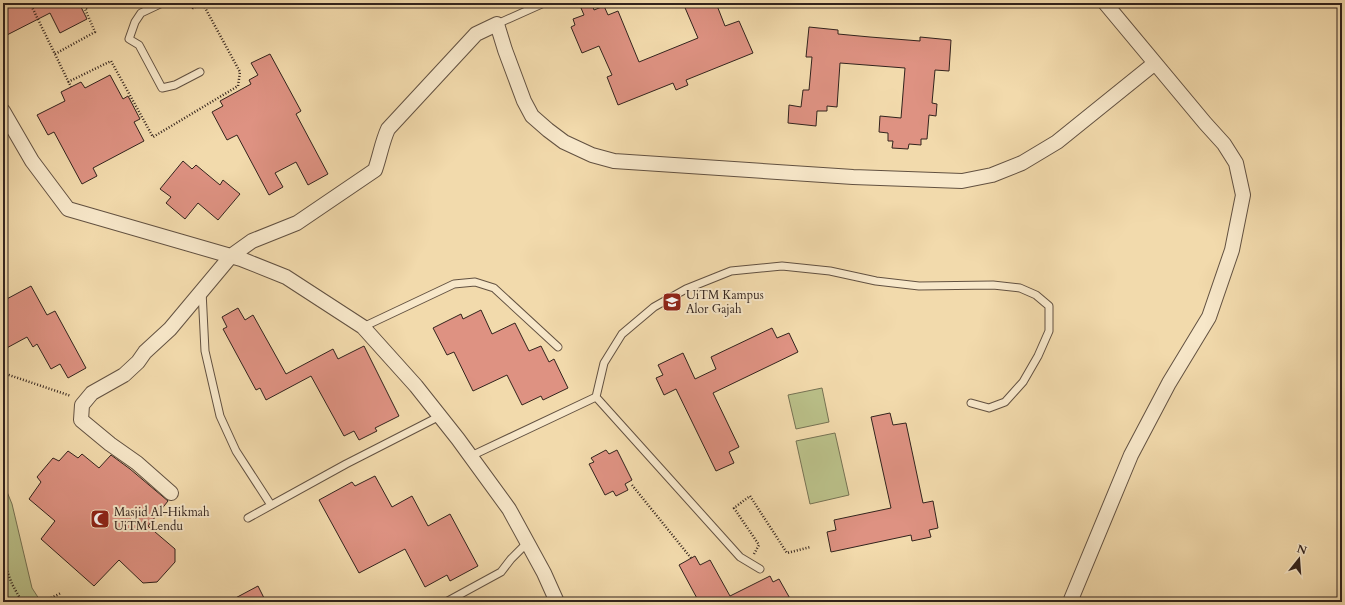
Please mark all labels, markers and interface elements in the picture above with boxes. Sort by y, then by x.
place label: UiTM Kampus Alor Gajah [686,287,764,317]
school or university icon: UiTM Kampus Alor Gajah [661,291,683,313]
place label: Masjid Al-Hikmah UiTM Lendu [114,504,210,534]
mosque icon: Masjid Al-Hikmah UiTM Lendu [89,508,111,530]
north arrow [1279,539,1319,579]
text: N [1295,541,1309,559]

